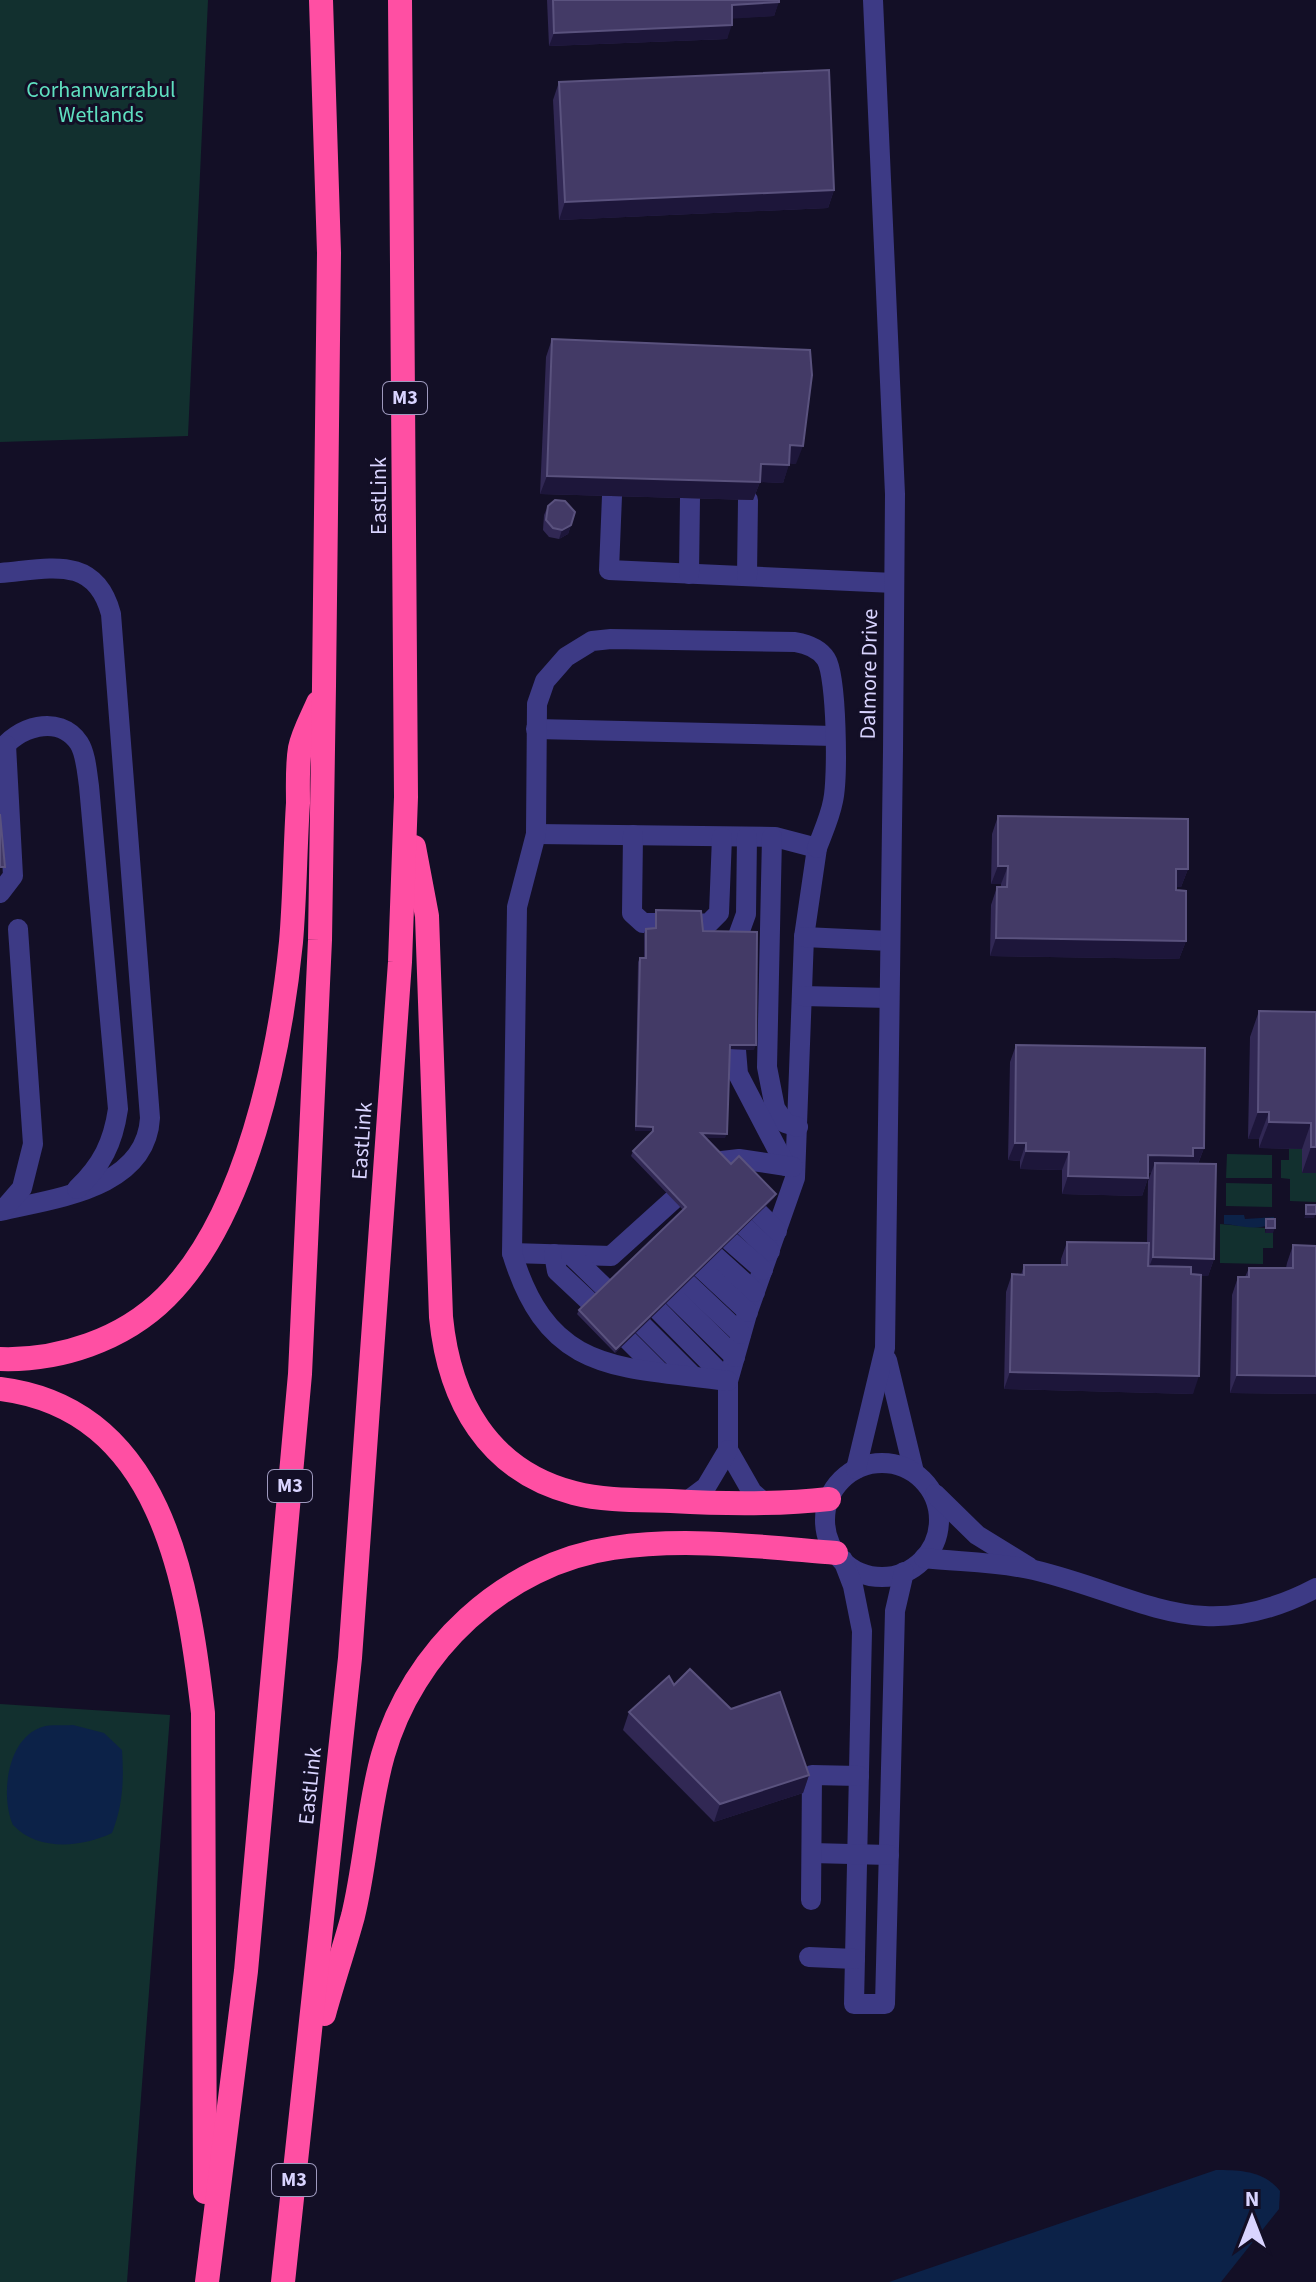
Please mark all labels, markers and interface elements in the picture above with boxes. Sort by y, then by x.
park label: Corhanwarrabul Wetlands [26,74,176,131]
road number: M3 [383,382,427,414]
street label: EastLink [363,457,395,535]
street label: Dalmore Drive [852,608,886,740]
street label: EastLink [343,1101,381,1181]
road number: M3 [268,1470,312,1502]
street label: EastLink [290,1745,330,1826]
road number: M3 [272,2164,316,2196]
north arrow [1212,2178,1292,2258]
text: N [1245,2183,1259,2215]

